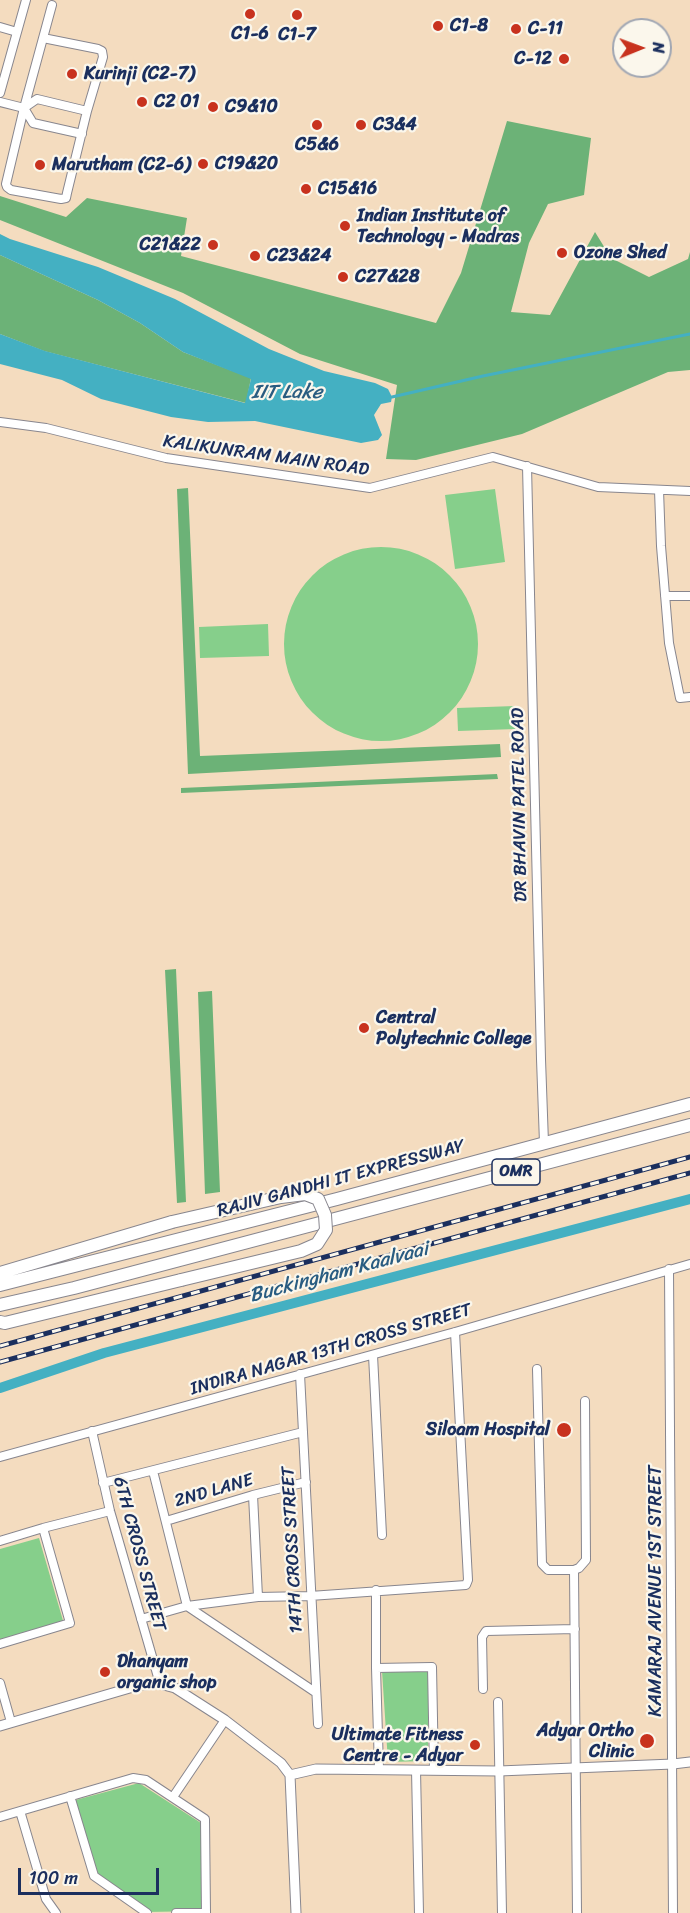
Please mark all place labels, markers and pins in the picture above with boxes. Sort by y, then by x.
marker: C1-6 [243,7,257,21]
marker: C1-7 [290,8,304,22]
place label: C1-8 [450,15,488,37]
place label: C-11 [528,18,563,40]
marker: C1-8 [431,19,445,33]
marker: C-11 [509,22,523,36]
place label: C1-6 [231,23,269,45]
place label: C1-7 [278,24,316,46]
place label: C-12 [514,48,552,70]
marker: C-12 [557,52,571,66]
place label: Kurinji (C2-7) [84,63,195,85]
marker: Kurinji (C2-7) [65,67,79,81]
place label: C2 01 [154,91,199,113]
marker: C2 01 [135,95,149,109]
place label: C9&10 [225,96,278,118]
marker: C9&10 [206,100,220,114]
place label: C3&4 [373,114,417,136]
marker: C5&6 [310,118,324,132]
marker: C3&4 [354,118,368,132]
place label: C5&6 [295,134,339,156]
place label: C19&20 [215,153,278,175]
place label: Marutham (C2-6) [52,154,191,176]
marker: C19&20 [196,157,210,171]
marker: Marutham (C2-6) [33,158,47,172]
place label: C15&16 [318,178,377,200]
marker: C15&16 [299,182,313,196]
place label: Indian Institute of Technology - Madras [357,205,519,248]
marker: Indian Institute of Technology - Madras [338,219,352,233]
place label: C21&22 [139,234,201,256]
marker: C21&22 [206,238,220,252]
place label: Ozone Shed [574,242,666,264]
place label: C23&24 [267,245,332,267]
marker: Ozone Shed [555,246,569,260]
marker: C23&24 [248,249,262,263]
place label: C27&28 [355,266,420,288]
marker: C27&28 [336,270,350,284]
place label: Central Polytechnic College [376,1007,532,1050]
marker: Central Polytechnic College [357,1021,371,1035]
place label: Siloam Hospital [426,1419,550,1441]
marker: Siloam Hospital [555,1421,573,1439]
place label: Dhanyam organic shop [117,1651,216,1694]
marker: Dhanyam organic shop [98,1665,112,1679]
place label: Adyar Ortho Clinic [537,1720,634,1762]
place label: Ultimate Fitness Centre - Adyar [332,1724,463,1766]
marker: Adyar Ortho Clinic [638,1732,656,1750]
marker: Ultimate Fitness Centre - Adyar [468,1738,482,1752]

